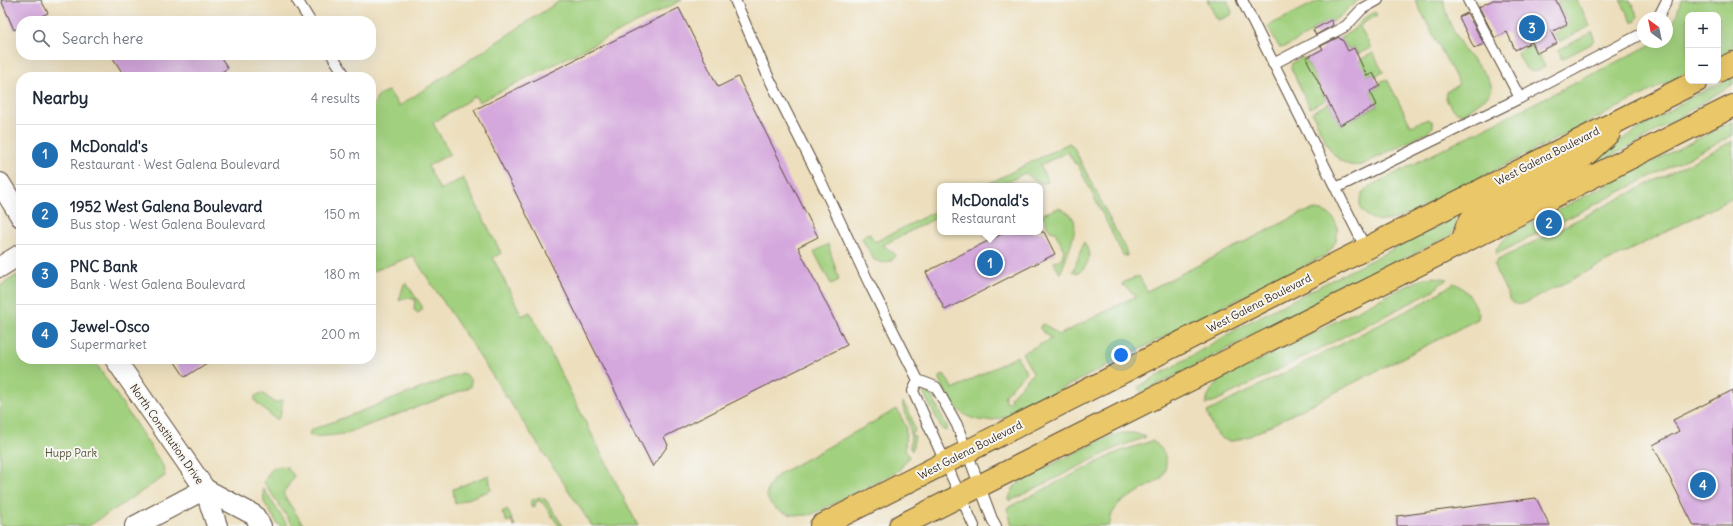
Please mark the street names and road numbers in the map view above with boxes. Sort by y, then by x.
street label: West Galena Boulevard [1492,123,1602,188]
street label: West Galena Boulevard [1204,270,1314,335]
street label: North Constitution Drive [127,381,207,487]
street label: West Galena Boulevard [915,417,1025,482]

